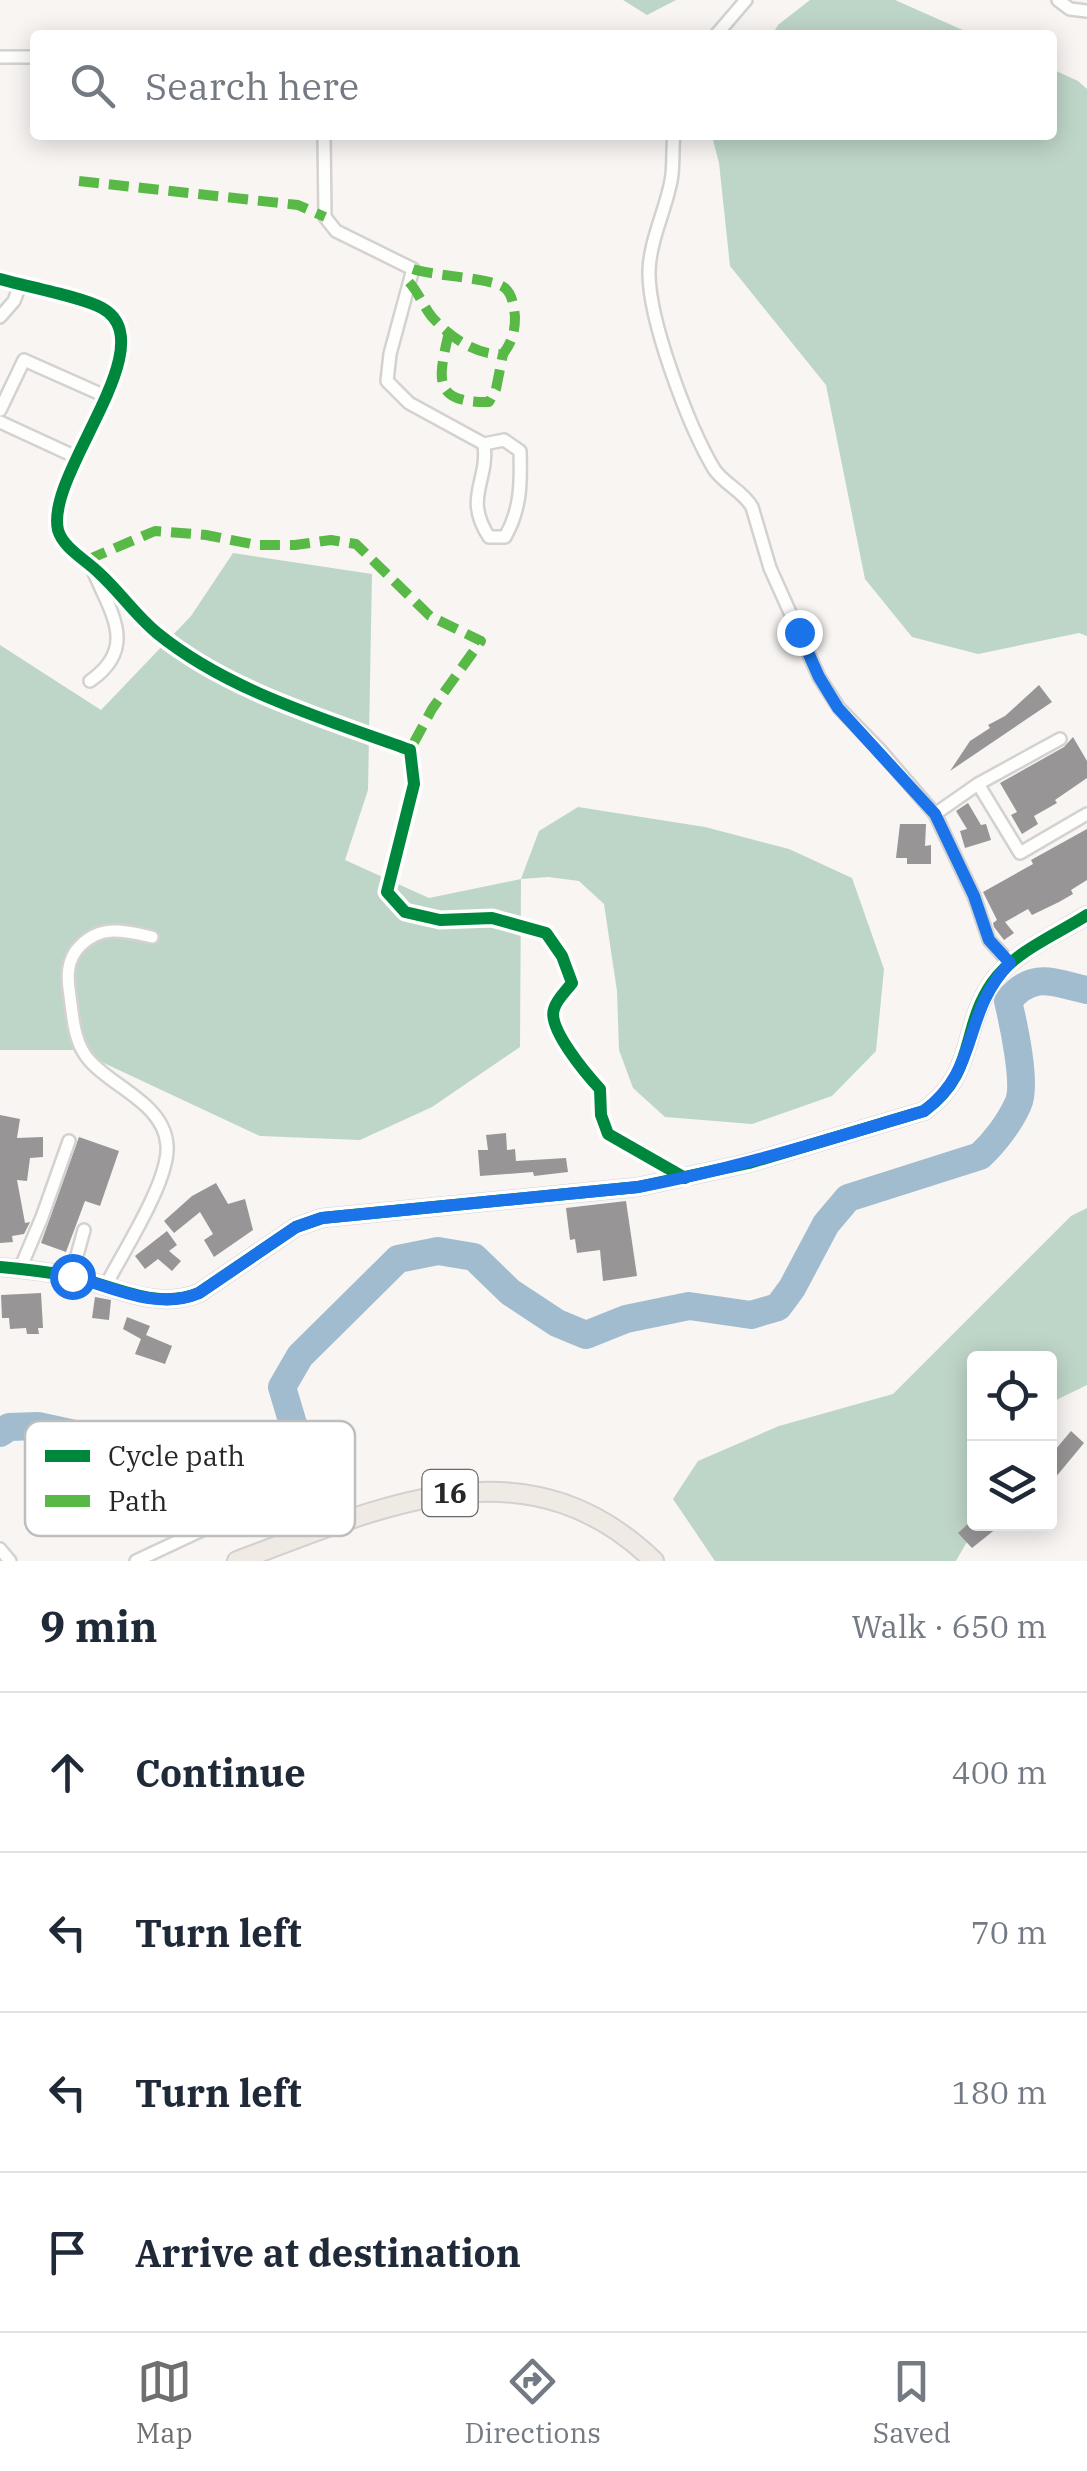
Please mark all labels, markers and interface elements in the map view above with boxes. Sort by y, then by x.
search box [30,30,1057,140]
icon: search [65,58,120,113]
text: Search here [145,61,359,110]
route end [777,610,823,656]
route start [50,1254,96,1300]
map controls [967,1351,1057,1531]
button: locate [967,1351,1057,1441]
legend [25,1421,355,1536]
text: Cycle path [108,1437,245,1474]
button: layers [967,1441,1057,1531]
road number: 16 [422,1470,478,1516]
text: Path [108,1482,167,1519]
text: 9 min [40,1599,158,1654]
text: Walk · 650 m [851,1605,1047,1647]
icon: ahead [40,1745,95,1800]
text: Continue [135,1748,306,1797]
text: 400 m [951,1751,1047,1793]
icon: left [40,1905,95,1960]
text: Turn left [135,1908,302,1957]
text: 70 m [971,1911,1047,1953]
icon: left [40,2065,95,2120]
text: Turn left [135,2068,302,2117]
text: 180 m [951,2071,1047,2113]
icon: arrive [40,2225,95,2280]
text: Arrive at destination [135,2228,521,2277]
tab: Map [136,2354,193,2451]
tab: Directions [464,2354,601,2451]
tab: Saved [873,2354,951,2451]

